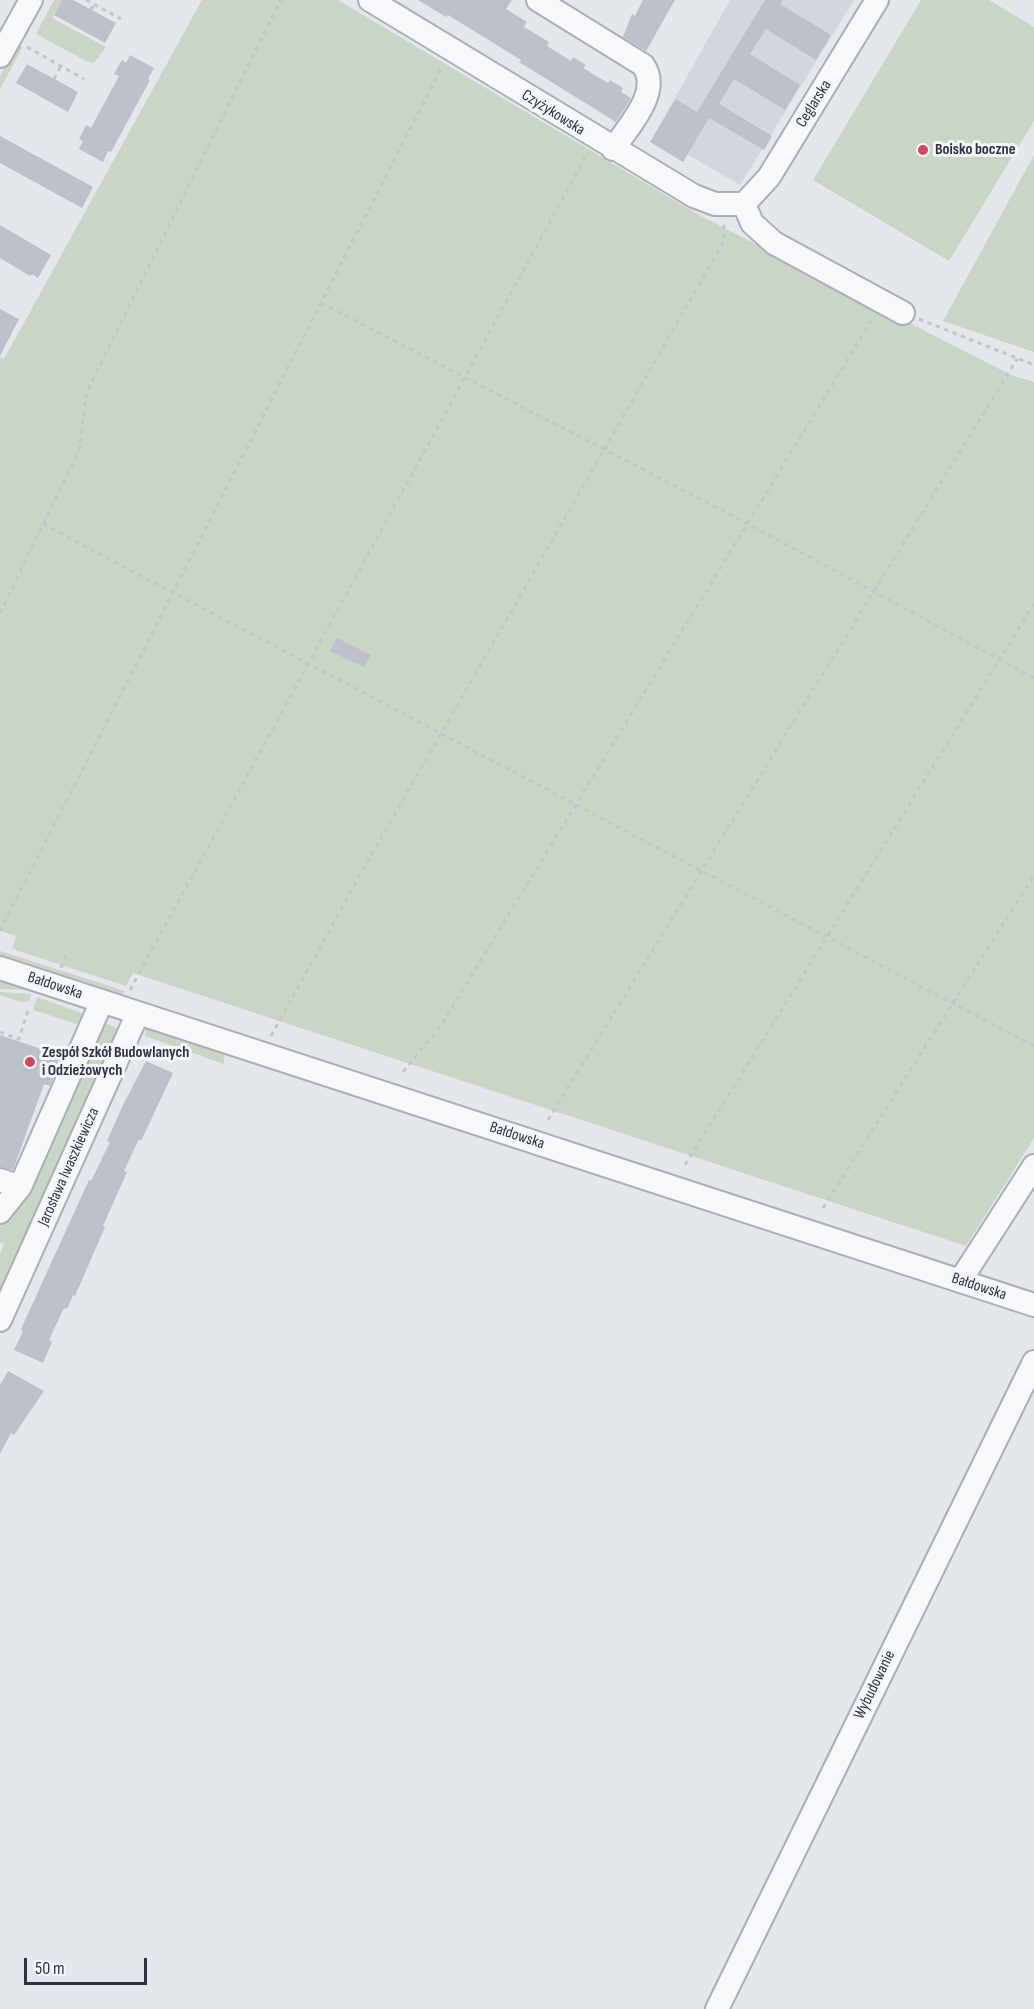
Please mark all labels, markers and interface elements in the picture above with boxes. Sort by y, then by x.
street label: Ceglarska [792,77,836,131]
street label: Czyżykowska [518,86,588,140]
place label: Boisko boczne [935,140,1016,160]
marker: Boisko boczne [916,143,930,157]
street label: Bałdowska [25,968,85,1004]
place label: Zespół Szkół Budowlanych i Odzieżowych [42,1043,189,1081]
marker: Zespół Szkół Budowlanych i Odzieżowych [23,1055,37,1069]
street label: Jarosława Iwaszkiewicza [34,1105,104,1229]
street label: Bałdowska [487,1118,547,1154]
street label: Bałdowska [949,1269,1009,1305]
street label: Wybudowanie [850,1647,900,1723]
scale bar [27,1946,150,1984]
text: 50 m [35,1958,65,1979]

